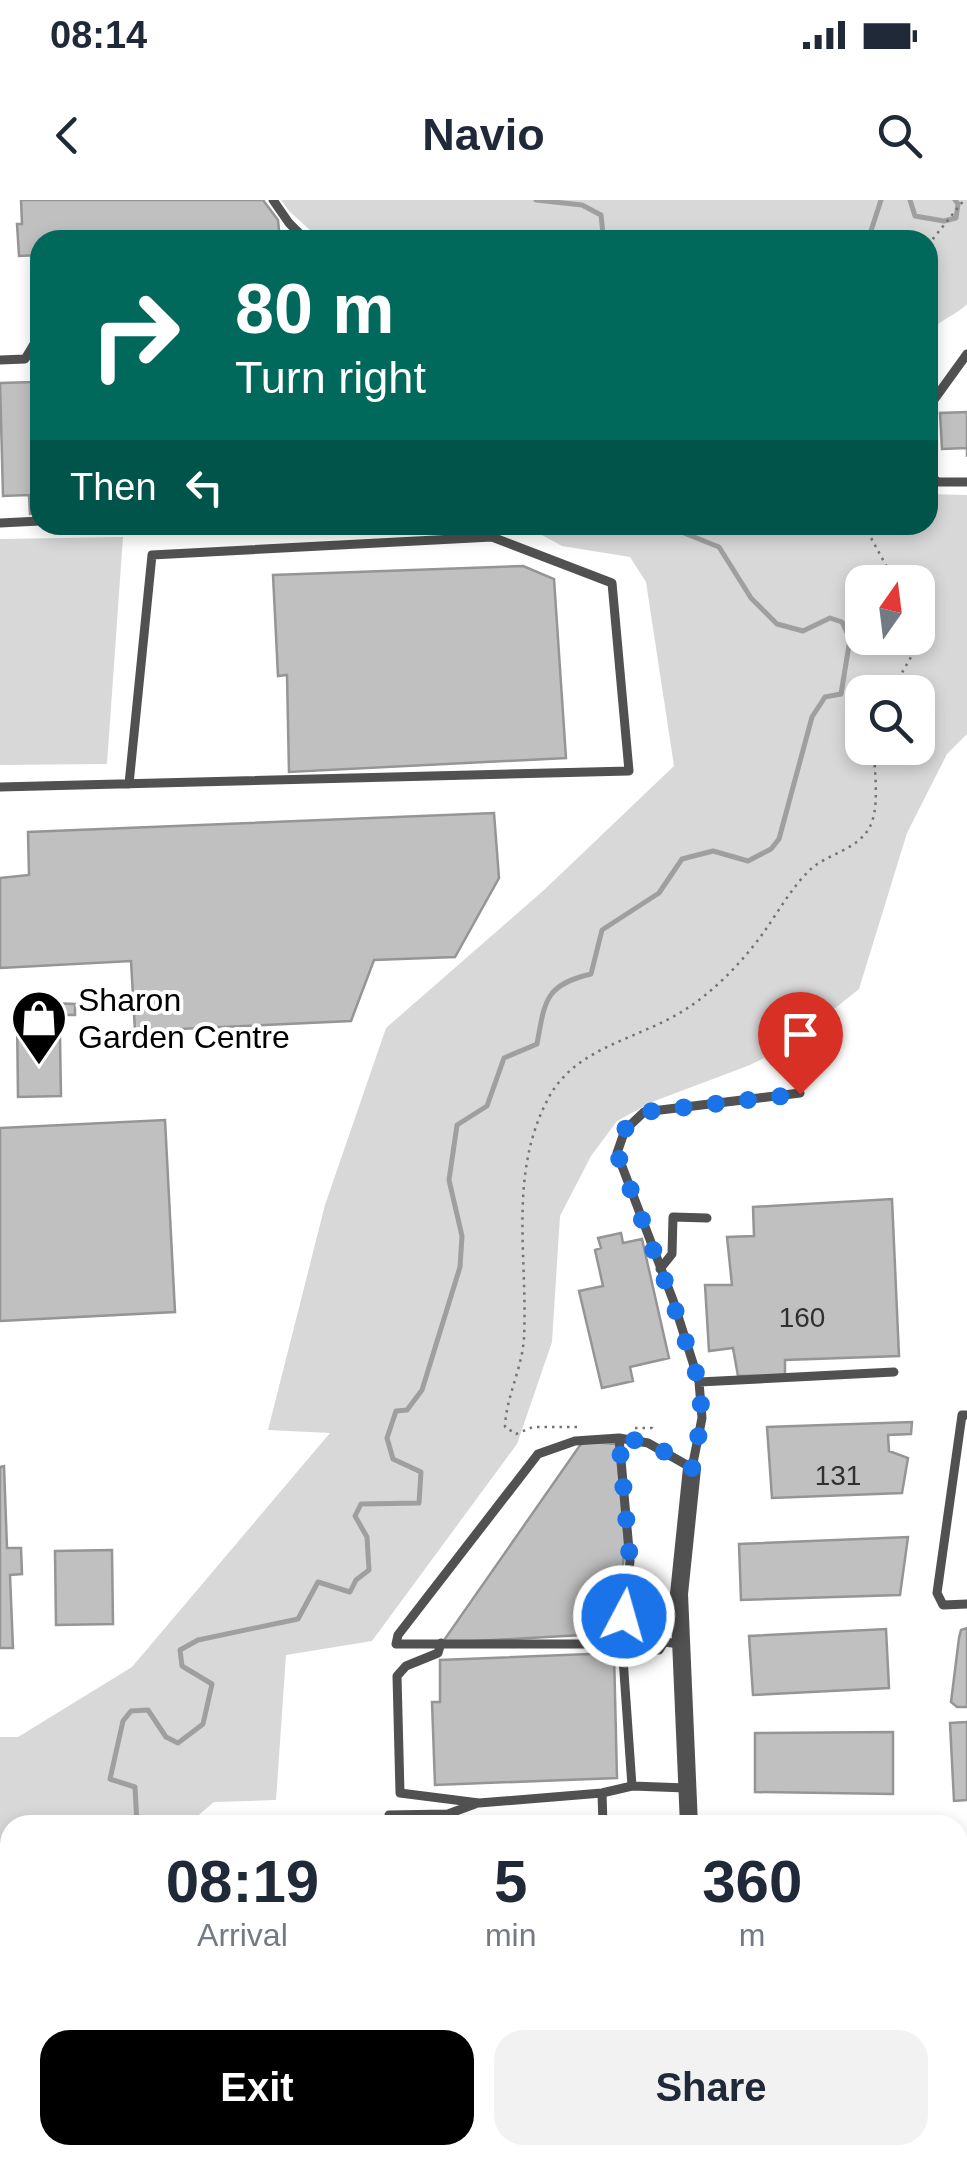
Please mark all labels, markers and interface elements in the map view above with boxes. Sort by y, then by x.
text: 08:14 [50,14,147,56]
icon: back [40,108,95,163]
icon: search [872,108,927,163]
text: Navio [422,109,545,160]
icon: right [70,270,200,400]
text: 80 m [235,270,395,348]
text: Turn right [235,352,426,403]
icon: left [177,460,232,515]
text: Then [70,466,157,508]
north arrow [845,565,935,655]
map controls [845,565,935,765]
button: search [845,675,935,765]
place label: Sharon Garden Centre [78,982,290,1055]
shop icon: Sharon Garden Centre [9,988,69,1067]
pin [758,992,843,1095]
icon: arrive [773,1007,828,1062]
house number: 160 [779,1302,825,1333]
house number: 131 [815,1460,861,1491]
position arrow [572,1564,676,1668]
text: 08:19 [166,1848,319,1915]
text: 5 [494,1848,527,1915]
text: 360 [702,1848,802,1915]
text: Arrival [197,1917,288,1953]
text: min [485,1917,536,1953]
text: m [739,1917,766,1953]
button: Exit [40,2030,474,2145]
button: Share [494,2030,928,2145]

